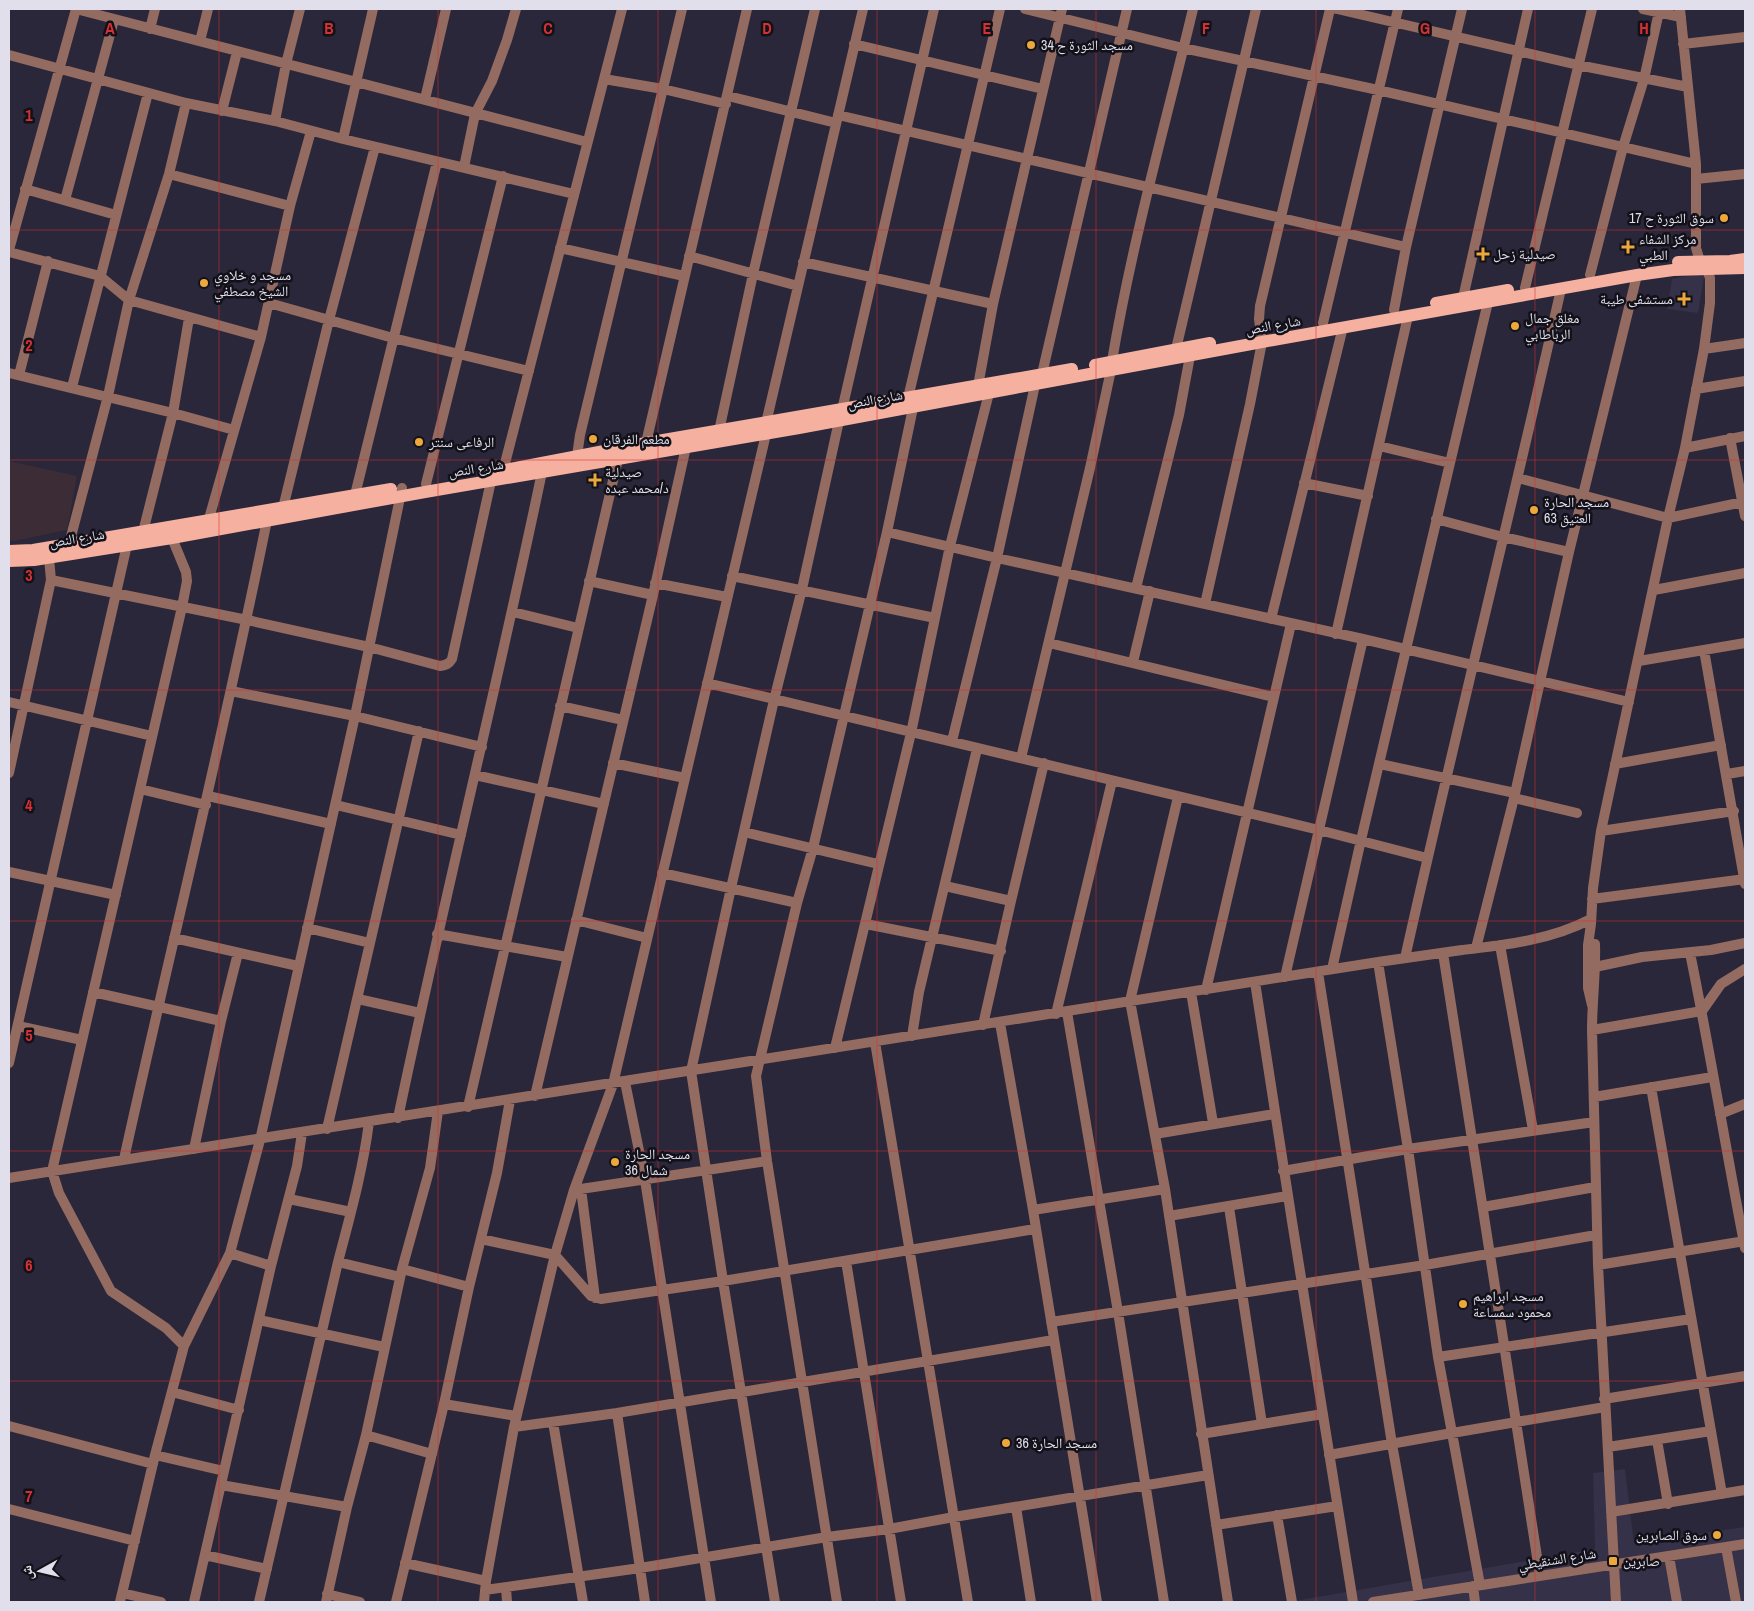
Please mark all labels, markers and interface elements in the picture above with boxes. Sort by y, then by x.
text: A [105,17,115,39]
text: B [324,17,334,39]
text: C [543,17,553,39]
text: D [762,17,772,39]
text: E [983,17,992,39]
text: F [1202,17,1210,39]
text: G [1420,17,1430,39]
text: H [1639,17,1649,39]
place label: مسجد الثورة ح 34 [1041,36,1133,55]
marker: مسجد الثورة ح 34 [1025,39,1037,51]
text: 1 [25,104,33,126]
place label: سوق الثورة ح 17 [1629,209,1714,228]
marker: سوق الثورة ح 17 [1718,212,1730,224]
place label: مركز الشفاء الطبي [1639,230,1696,267]
marker: مركز الشفاء الطبي [1621,240,1635,254]
place label: صيدلية زحل [1493,245,1556,263]
marker: صيدلية زحل [1477,248,1489,260]
place label: مسجد و خلاوي الشيخ مصطفي [214,266,291,303]
marker: مسجد و خلاوي الشيخ مصطفي [198,277,210,289]
place label: مستشفى طيبة [1600,290,1673,308]
marker: مستشفى طيبة [1677,292,1691,306]
place label: مغلق جمال الرباطابي [1525,309,1579,346]
street label: شارع النص [1244,311,1302,340]
marker: مغلق جمال الرباطابي [1509,320,1521,332]
text: 2 [25,334,33,356]
street label: شارع النص [846,385,904,414]
place label: مطعم الفرقان [603,430,670,449]
place label: الرفاعى سنتر [428,433,494,451]
marker: مطعم الفرقان [587,433,599,445]
marker: الرفاعى سنتر [413,436,425,448]
street label: شارع النص [447,455,505,482]
place label: صيدلية د/محمد عبده [605,463,669,497]
marker: صيدلية د/محمد عبده [589,474,601,486]
place label: مسجد الحارة 63 العتيق [1544,493,1609,528]
marker: مسجد الحارة 63 العتيق [1528,504,1540,516]
street label: شارع النص [48,525,106,552]
text: 3 [25,564,33,586]
text: 4 [25,794,33,816]
text: 5 [25,1024,33,1046]
place label: مسجد الحارة 36 شمال [625,1145,690,1179]
marker: مسجد الحارة 36 شمال [609,1156,621,1168]
text: 6 [25,1254,33,1276]
place label: مسجد ابراهيم محمود سمساعة [1473,1287,1551,1321]
marker: مسجد ابراهيم محمود سمساعة [1457,1298,1469,1310]
place label: مسجد الحارة 36 [1016,1434,1097,1452]
marker: مسجد الحارة 36 [1000,1437,1012,1449]
text: 7 [25,1485,33,1507]
place label: سوق الصابرين [1636,1526,1707,1544]
marker: سوق الصابرين [1711,1529,1723,1541]
street label: شارع الشنقيطي [1517,1544,1598,1577]
north arrow [15,1546,65,1596]
place label: صابرين [1623,1552,1660,1570]
marker: صابرين [1607,1555,1619,1567]
text: ش [17,1564,37,1581]

